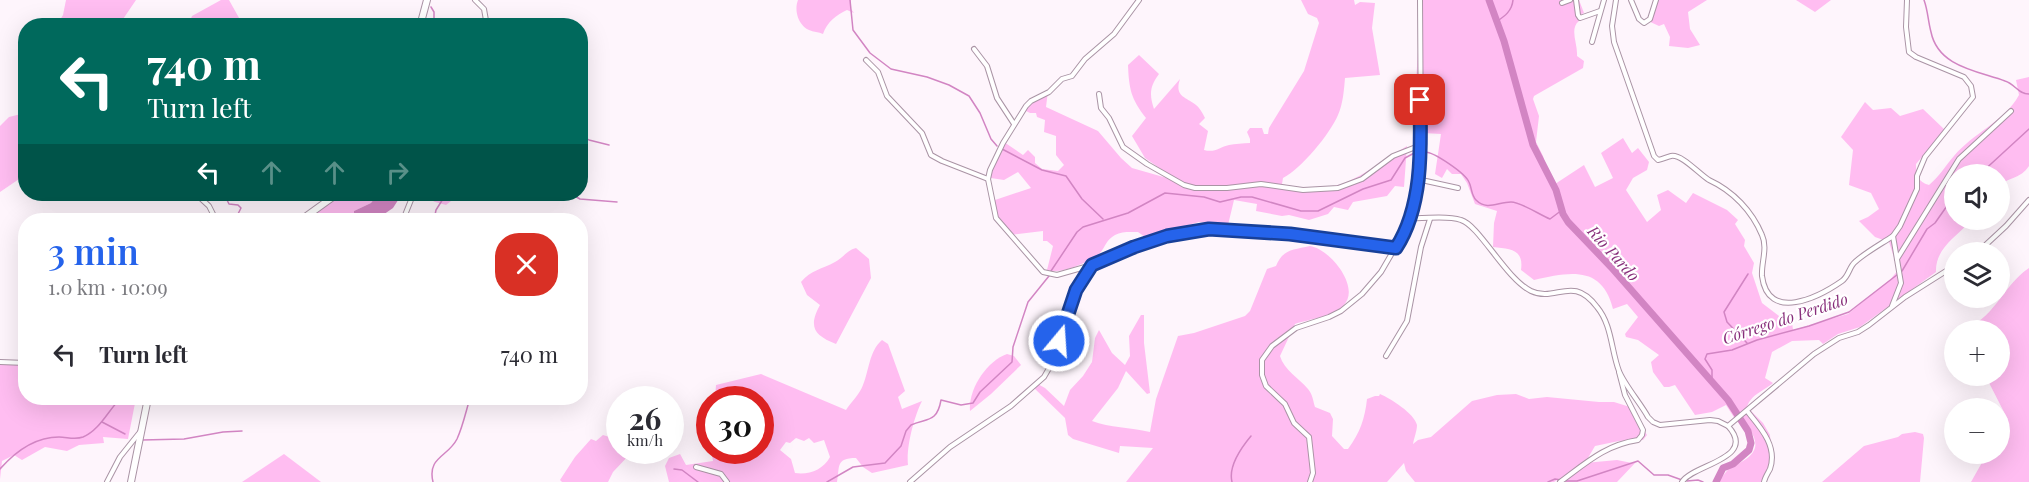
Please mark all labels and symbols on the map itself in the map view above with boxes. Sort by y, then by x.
pin [1394,74,1445,125]
water label: Rio Pardo [1583,220,1645,285]
water label: Córrego do Perdido [1720,288,1851,348]
position arrow [1027,309,1091,373]
speed limit sign: 30 [696,386,774,464]

